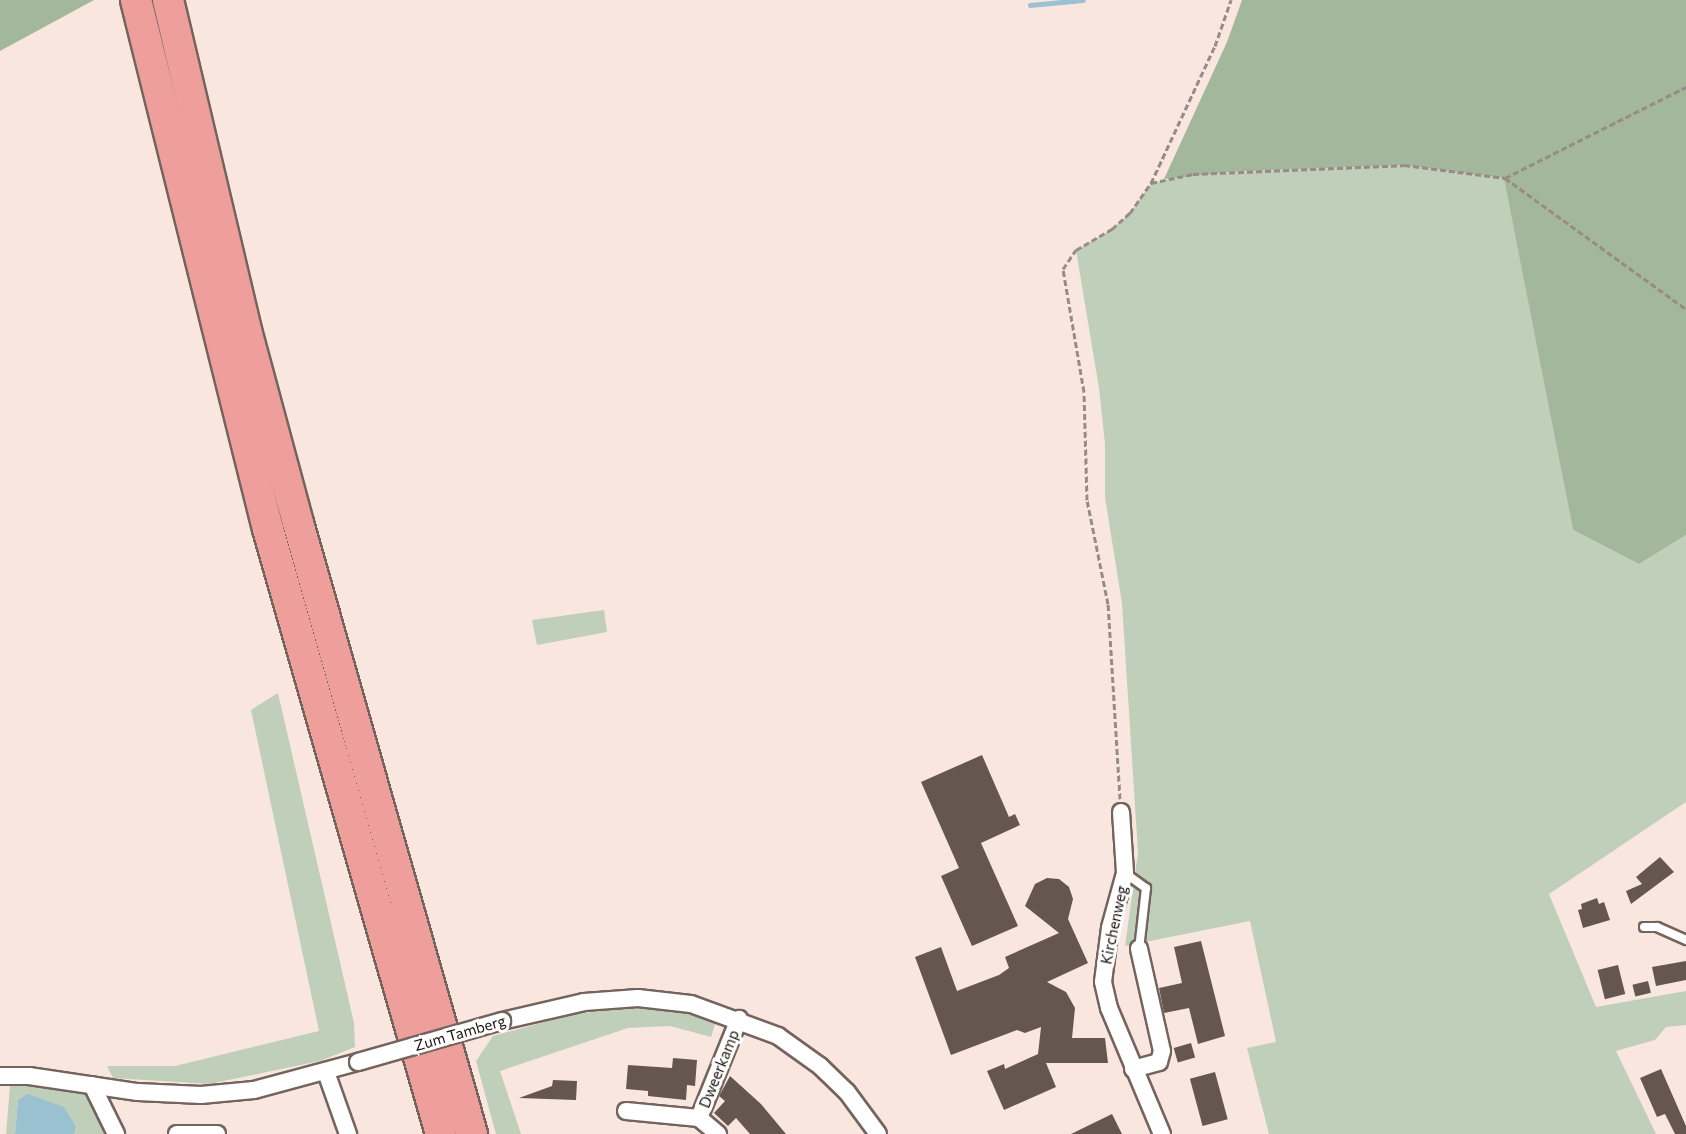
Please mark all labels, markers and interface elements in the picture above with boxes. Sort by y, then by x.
street label: Kirchenweg [1097,884,1131,966]
street label: Zum Tamberg [412,1011,508,1055]
street label: Dweerkamp [695,1027,743,1111]

